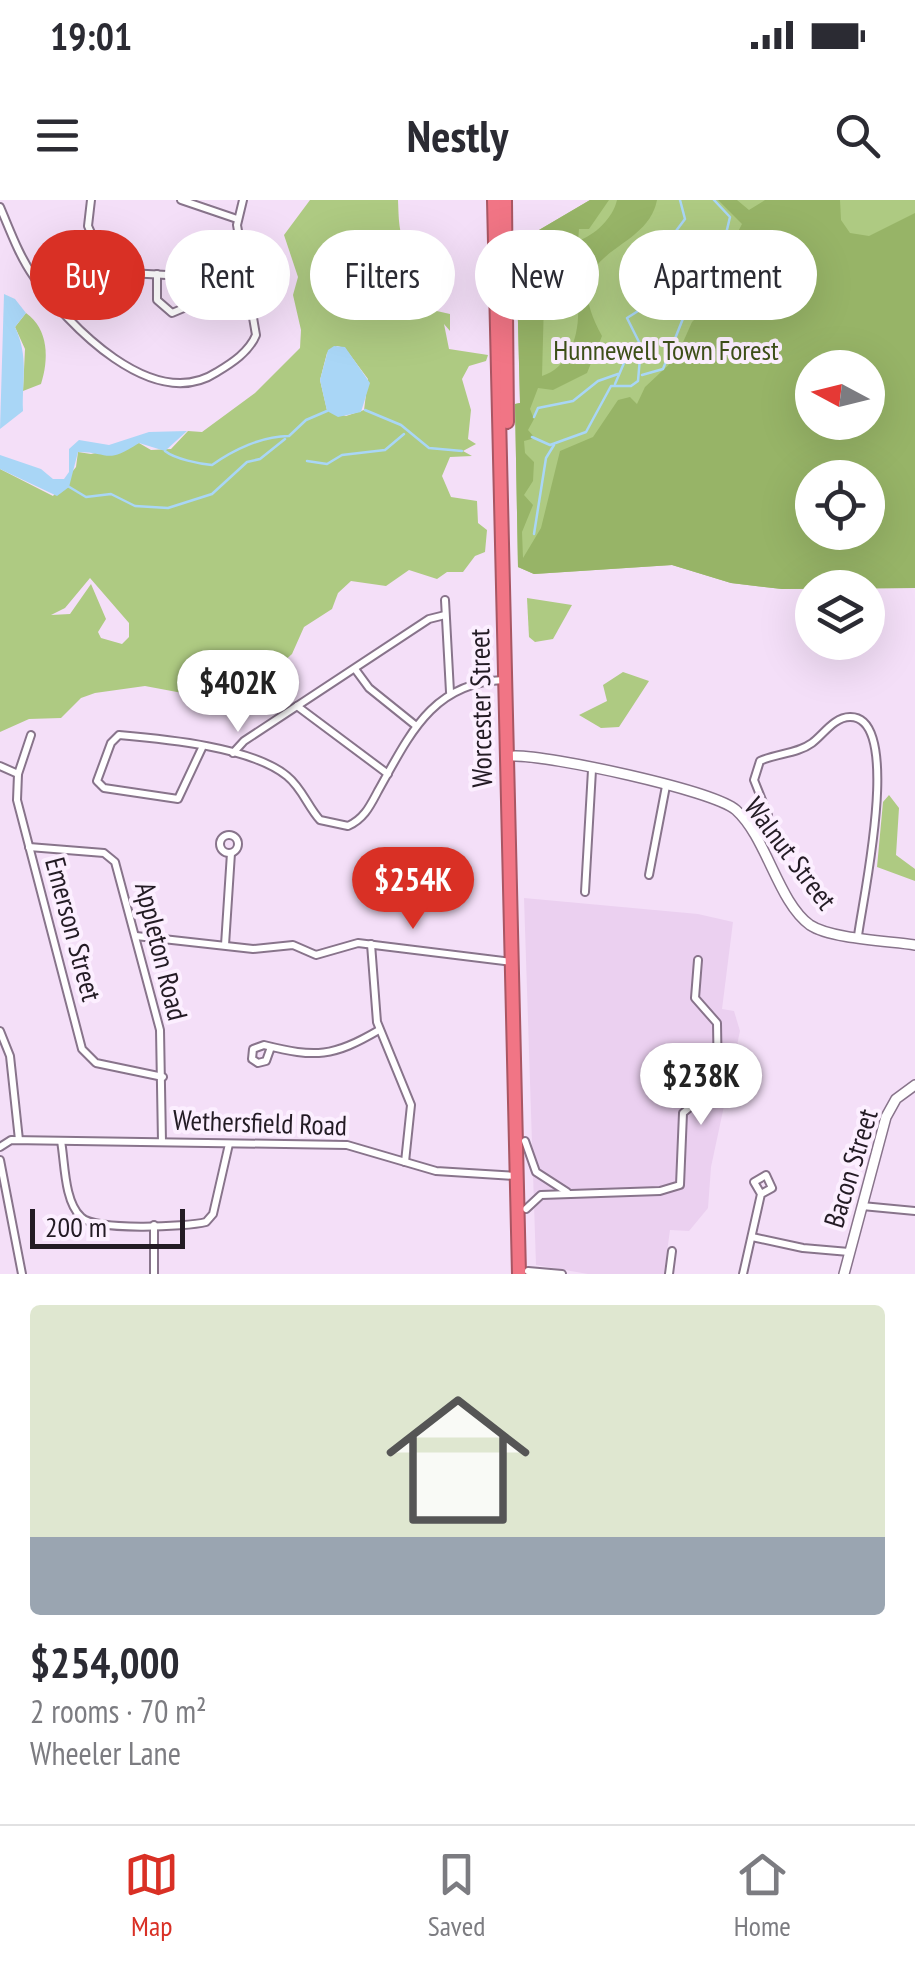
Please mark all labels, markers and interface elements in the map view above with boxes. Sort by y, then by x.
text: 19:01 [50,11,132,60]
text: Nestly [407,106,508,164]
icon: menu [30,108,85,163]
icon: search [830,108,885,163]
chip: Buy [30,230,145,320]
chip: Rent [165,230,290,320]
chip: Filters [310,230,455,320]
chip: New [475,230,599,320]
chip: Apartment [619,230,817,320]
park label: Hunnewell Town Forest [553,331,779,368]
north arrow [795,350,885,440]
map controls [795,350,885,660]
button: locate [795,460,885,550]
button: layers [795,570,885,660]
street label: Worcester Street [460,628,500,788]
pin: $402K [168,650,308,735]
text: $402K [199,661,277,703]
street label: Walnut Street [737,789,846,917]
pin: $254K [343,847,483,932]
street label: Emerson Street [37,853,111,1005]
text: $254K [374,858,452,900]
street label: Appleton Road [127,878,197,1024]
pin: $238K [631,1043,771,1128]
text: $238K [662,1054,740,1096]
street label: Wethersfield Road [172,1100,348,1144]
street label: Bacon Street [814,1104,886,1232]
scale bar [30,1204,185,1248]
text: 200 m [45,1208,107,1245]
icon: home [368,1370,548,1550]
text: $254,000 [30,1635,180,1690]
text: 2 rooms · 70 m² [30,1690,207,1732]
text: Wheeler Lane [30,1732,181,1774]
tab: Map [124,1847,179,1944]
tab: Saved [428,1847,485,1944]
tab: Home [734,1847,791,1944]

